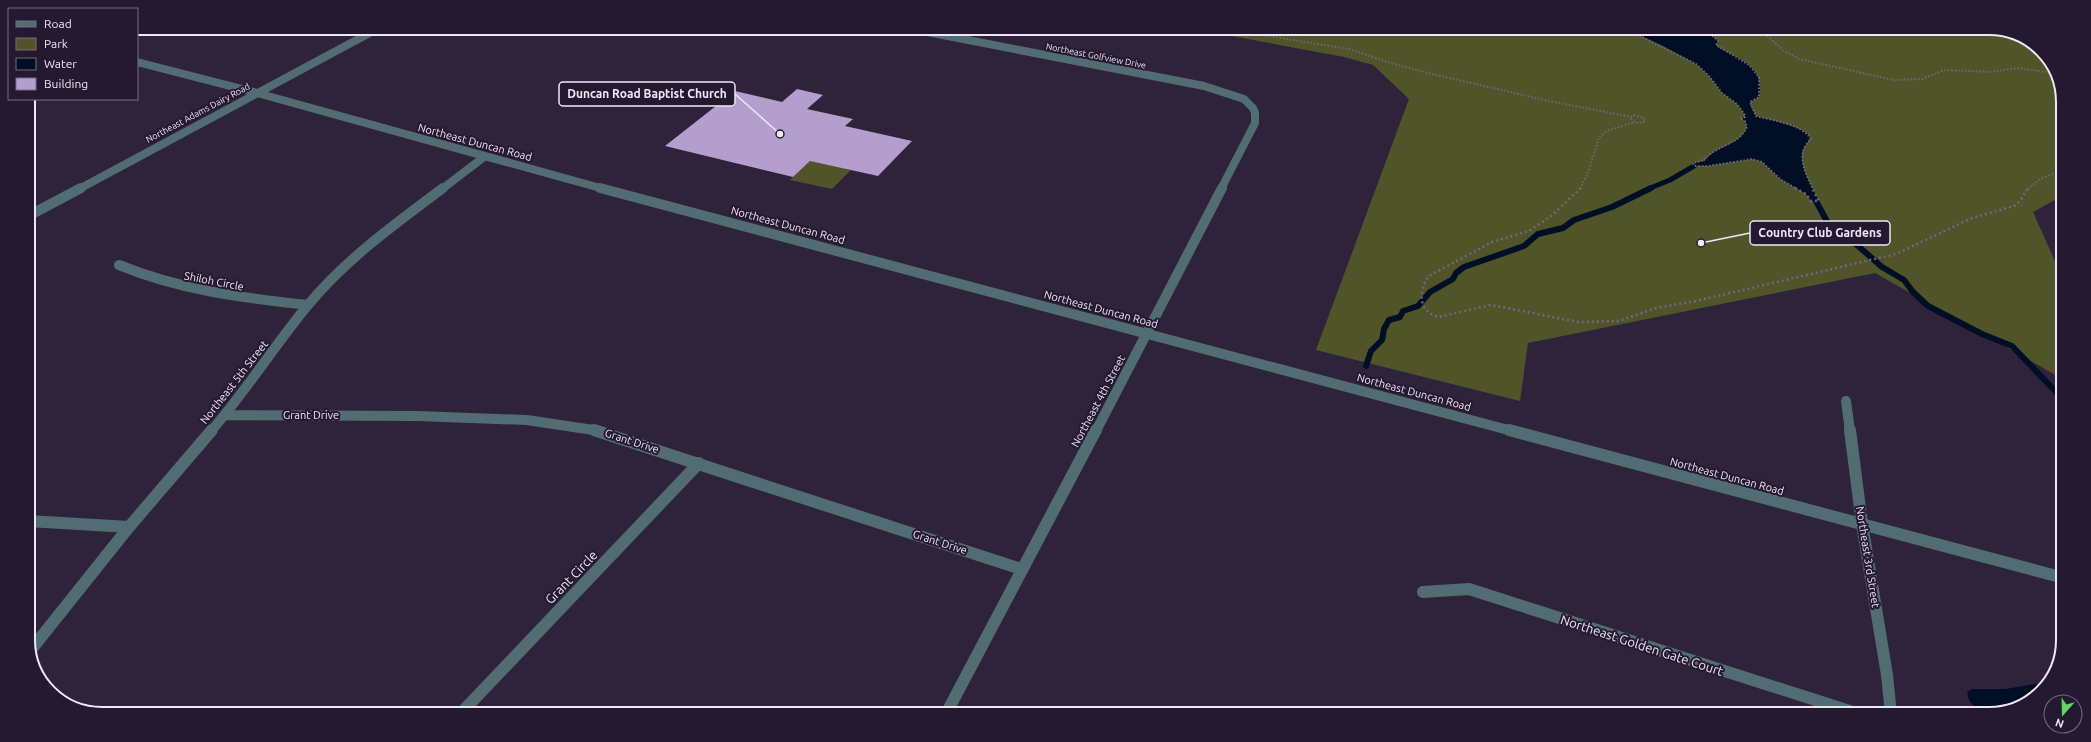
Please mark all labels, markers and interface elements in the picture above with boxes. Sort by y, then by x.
legend [8,8,138,100]
text: Road [44,17,72,30]
text: Park [44,37,68,50]
street label: Northeast Golfview Drive [1045,41,1147,71]
text: Water [44,57,77,70]
text: Building [44,77,88,90]
street label: Northeast Adams Dairy Road [144,81,252,145]
callout: Duncan Road Baptist Church [559,82,735,106]
text: Duncan Road Baptist Church [567,87,727,100]
street label: Northeast Duncan Road [417,121,533,163]
street label: Northeast Duncan Road [730,204,846,246]
callout: Country Club Gardens [1750,221,1890,245]
text: Country Club Gardens [1758,226,1882,239]
street label: Shiloh Circle [183,269,245,293]
street label: Northeast Duncan Road [1043,288,1159,330]
street label: Northeast 5th Street [198,337,271,426]
street label: Northeast 4th Street [1069,352,1128,449]
street label: Northeast Duncan Road [1356,371,1472,413]
street label: Grant Drive [283,409,339,421]
street label: Grant Drive [603,427,661,455]
street label: Northeast Duncan Road [1669,455,1785,497]
street label: Northeast 3rd Street [1854,505,1882,609]
street label: Grant Drive [911,528,969,556]
street label: Grant Circle [542,548,600,606]
street label: Northeast Golden Gate Court [1559,612,1725,678]
north arrow [2043,694,2083,734]
text: N [2054,716,2065,730]

